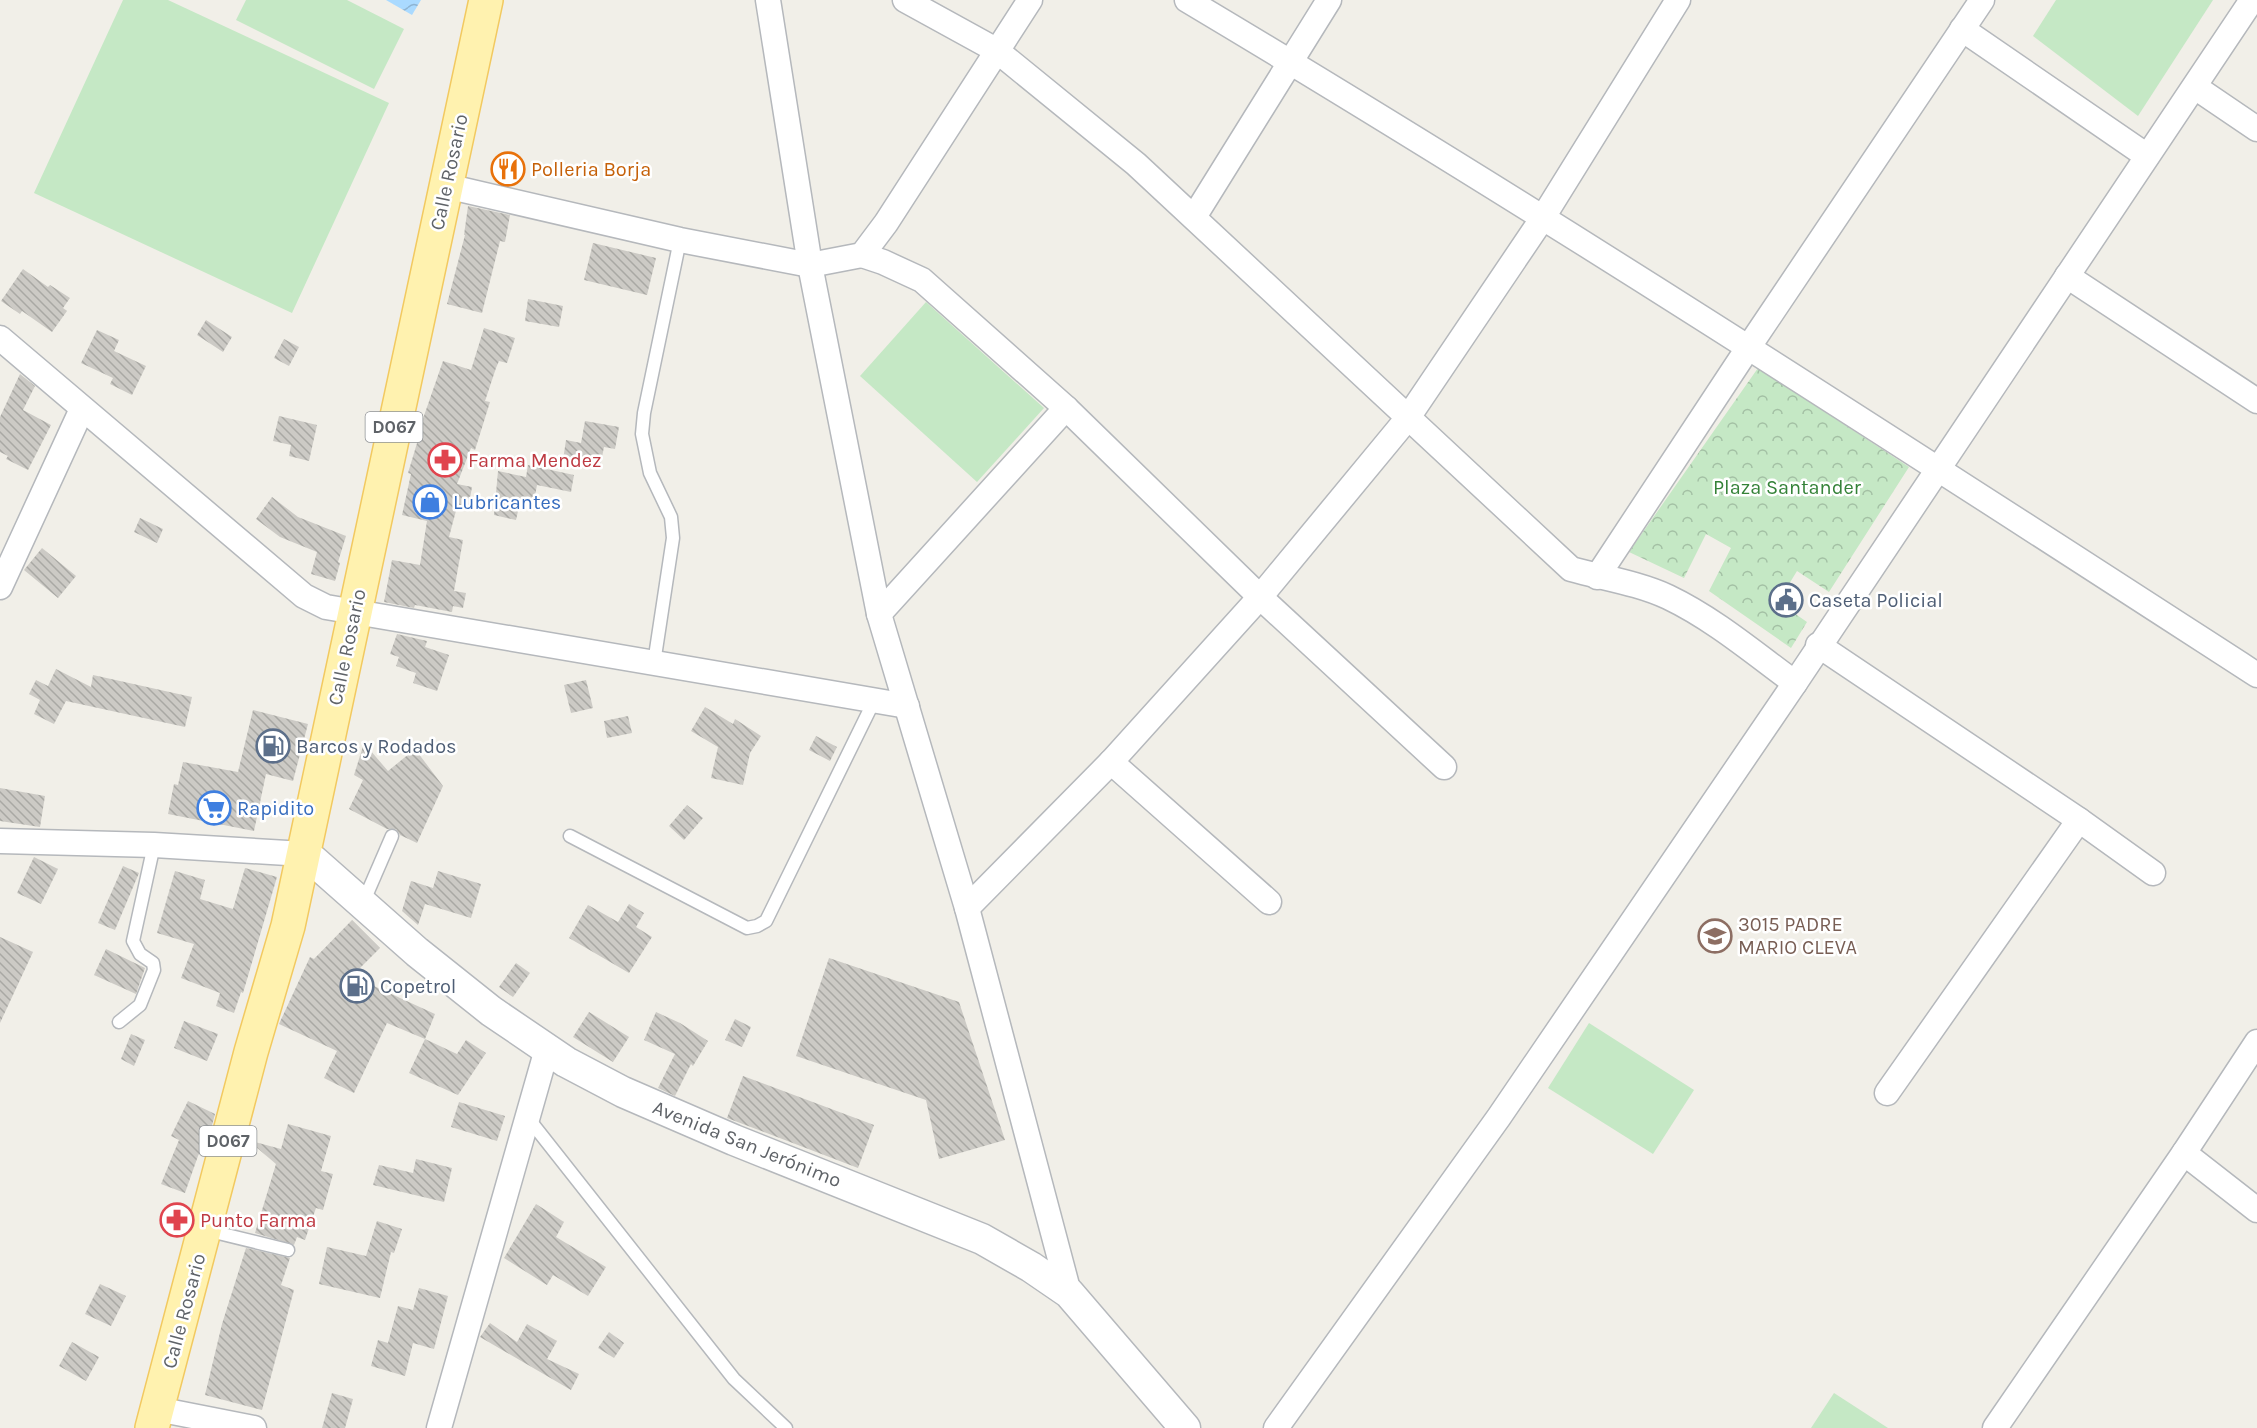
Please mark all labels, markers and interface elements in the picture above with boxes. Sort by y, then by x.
street label: Calle Rosario [425,112,473,232]
restaurant icon: Polleria Borja [490,151,526,187]
place label: Polleria Borja [531,158,651,181]
road number: D067 [366,412,422,442]
pharmacy icon: Farma Mendez [427,442,463,478]
place label: Farma Mendez [468,449,602,472]
park label: Plaza Santander [1713,476,1862,499]
shop icon: Lubricantes [412,484,448,520]
place label: Lubricantes [453,491,561,514]
public building icon: Caseta Policial [1768,582,1804,618]
street label: Calle Rosario [323,587,371,707]
place label: Caseta Policial [1809,589,1943,612]
fuel station icon: Barcos y Rodados [255,728,291,764]
place label: Barcos y Rodados [296,735,457,758]
supermarket icon: Rapidito [196,790,232,826]
place label: Rapidito [237,797,314,820]
place label: 3015 PADRE MARIO CLEVA [1738,913,1857,959]
school or university icon: 3015 PADRE MARIO CLEVA [1697,918,1733,954]
fuel station icon: Copetrol [339,968,375,1004]
place label: Copetrol [380,975,456,998]
street label: Avenida San Jerónimo [649,1096,845,1192]
road number: D067 [200,1126,256,1156]
pharmacy icon: Punto Farma [159,1202,195,1238]
place label: Punto Farma [200,1209,316,1232]
street label: Calle Rosario [158,1251,210,1371]

